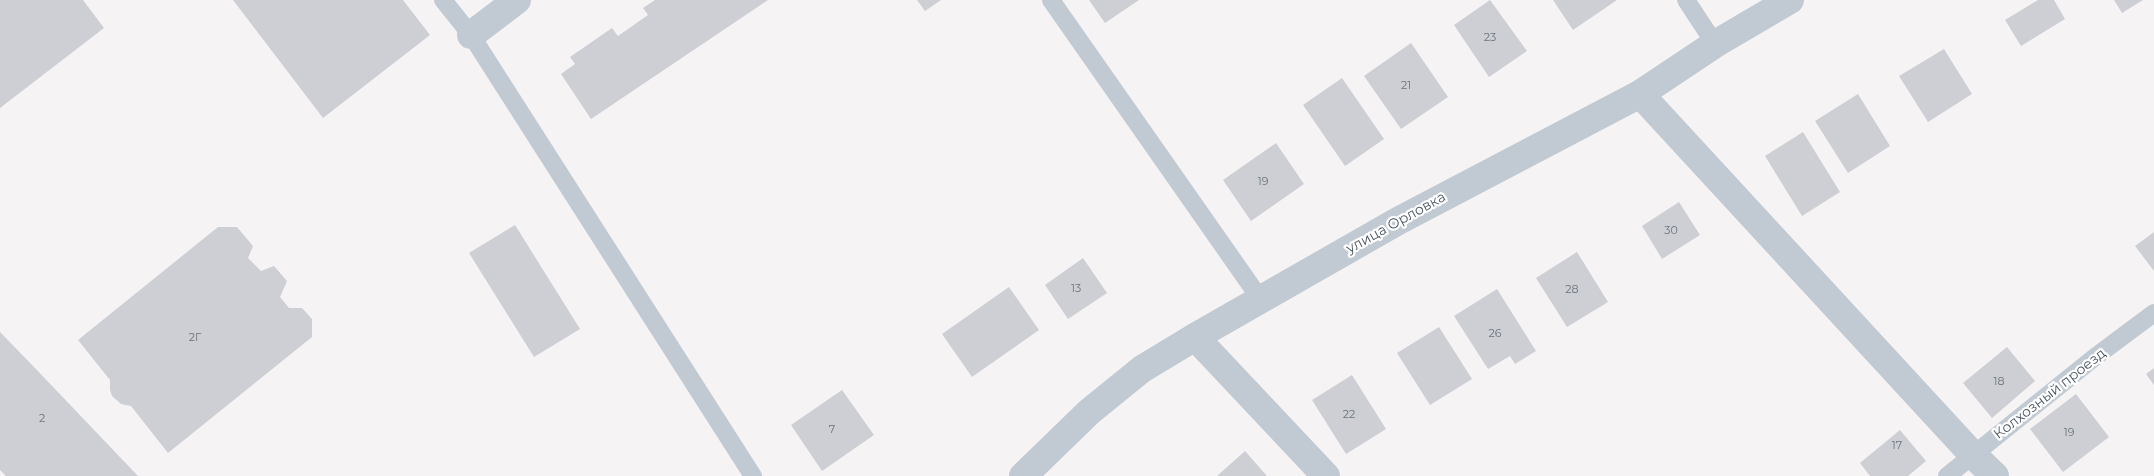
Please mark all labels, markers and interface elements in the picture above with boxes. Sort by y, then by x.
house number: 23 [1484,31,1496,45]
house number: 21 [1401,79,1411,93]
house number: 19 [1258,175,1268,189]
street label: улица Орловка [1343,189,1449,257]
house number: 30 [1664,224,1678,238]
house number: 13 [1071,282,1081,296]
house number: 28 [1565,283,1579,297]
house number: 26 [1489,327,1501,341]
house number: 2Г [189,331,201,345]
street label: Колхозный проезд [1991,345,2109,443]
house number: 18 [1994,375,2004,389]
house number: 22 [1343,408,1355,422]
house number: 2 [39,412,45,426]
house number: 7 [829,423,835,437]
house number: 19 [2064,426,2074,440]
house number: 17 [1892,439,1902,453]

